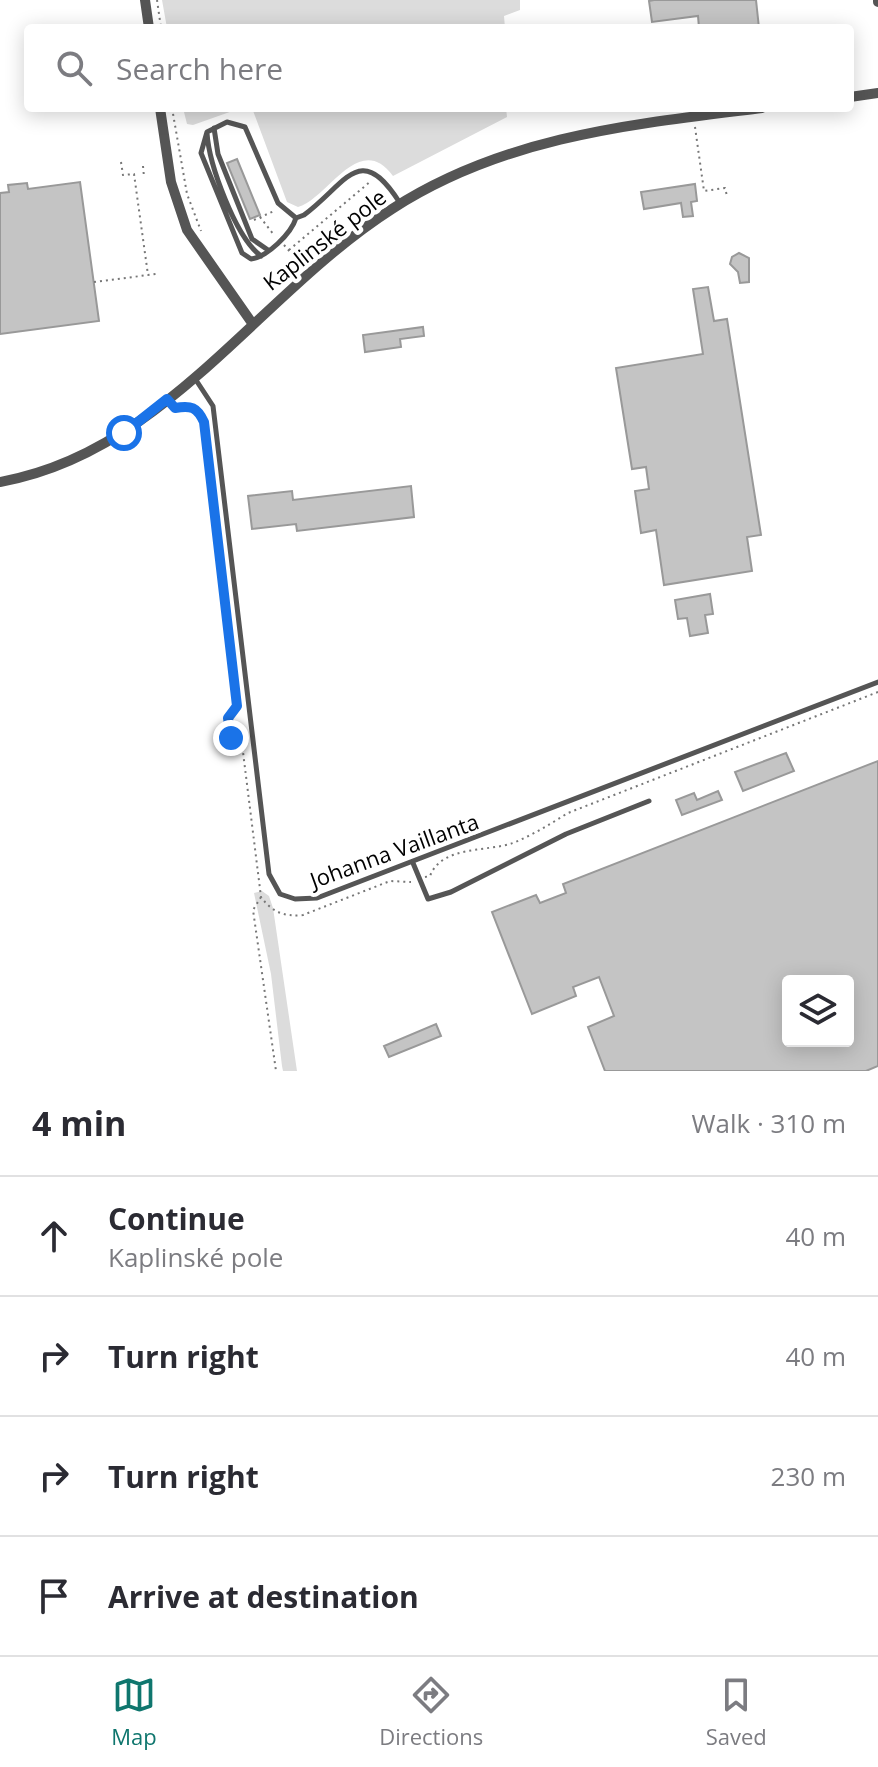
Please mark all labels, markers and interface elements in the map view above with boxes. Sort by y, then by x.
search box [24,24,854,112]
icon: search [52,46,96,90]
text: Search here [116,48,283,89]
street label: Kaplinské pole [256,181,392,297]
route start [106,415,142,451]
route end [213,720,249,756]
street label: Johanna Vaillanta [304,806,483,895]
map controls [782,975,854,1047]
button: layers [782,975,854,1047]
text: 4 min [32,1100,126,1146]
text: Walk · 310 m [692,1105,846,1141]
text: Continue [108,1198,245,1239]
icon: ahead [32,1214,76,1258]
text: 40 m [785,1218,846,1254]
text: Kaplinské pole [108,1239,283,1275]
icon: right [32,1334,76,1378]
text: Turn right [108,1336,259,1377]
text: 40 m [785,1338,846,1374]
icon: right [32,1454,76,1498]
text: Turn right [108,1456,259,1497]
text: 230 m [771,1458,846,1494]
icon: arrive [32,1574,76,1618]
text: Arrive at destination [108,1576,419,1617]
tab: Map [111,1673,157,1751]
tab: Directions [379,1673,483,1751]
tab: Saved [706,1673,767,1751]

